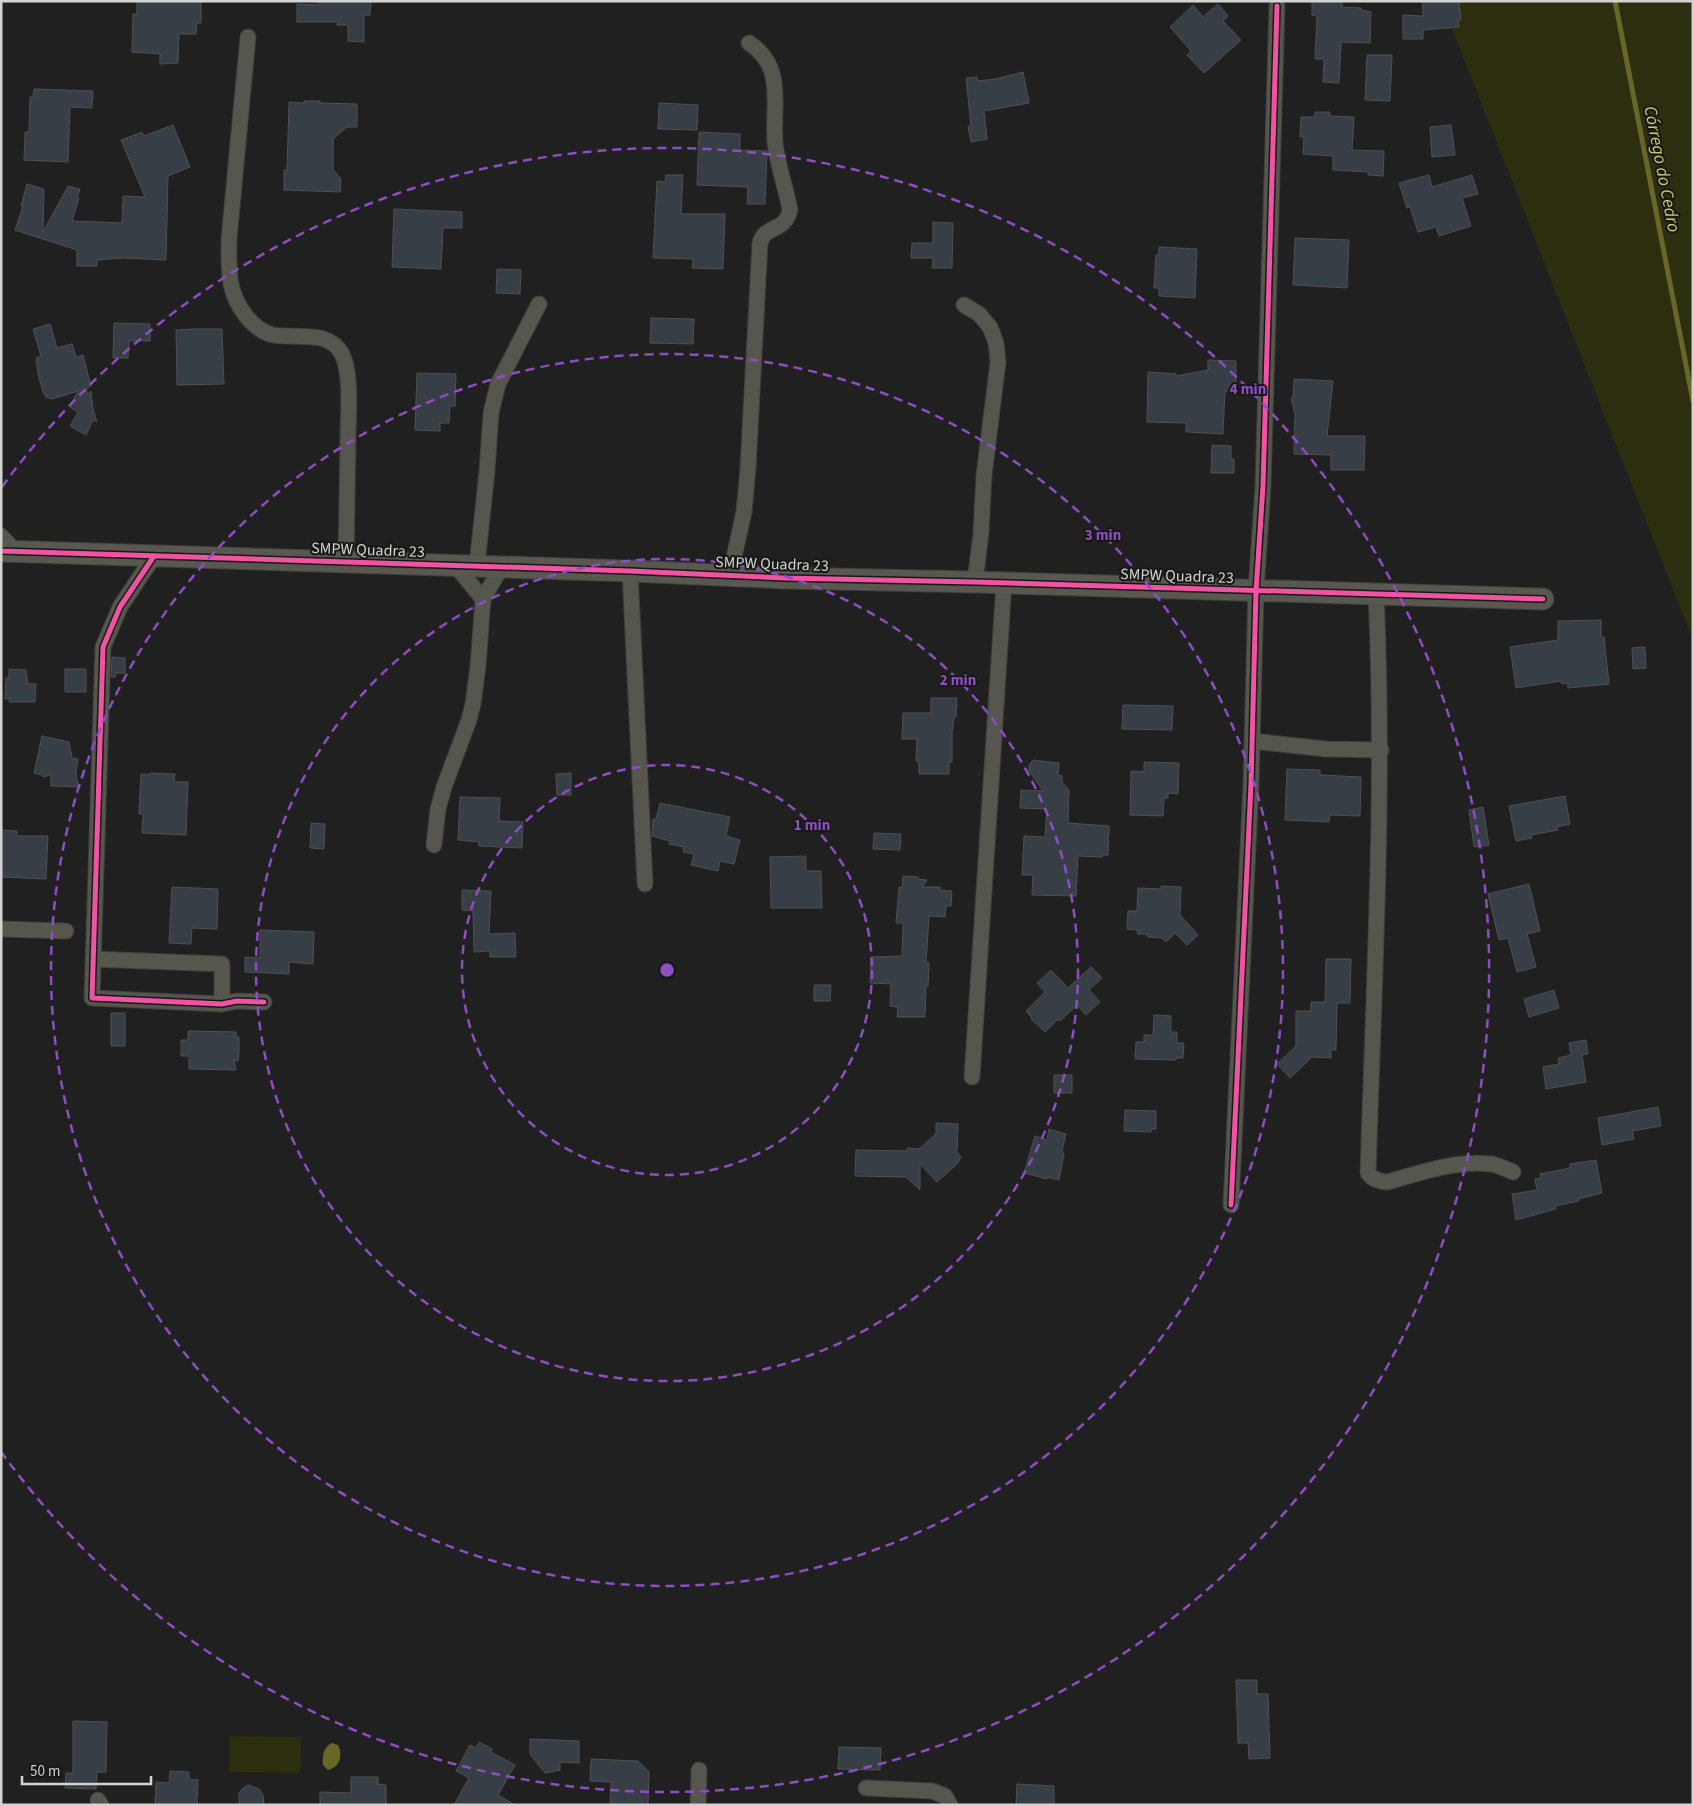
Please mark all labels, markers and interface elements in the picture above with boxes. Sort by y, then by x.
water label: Córrego do Cedro [1637,104,1687,234]
text: 4 min [1230,379,1266,400]
text: 3 min [1085,525,1121,546]
street label: SMPW Quadra 23 [311,537,425,563]
street label: SMPW Quadra 23 [715,551,829,577]
street label: SMPW Quadra 23 [1120,563,1234,589]
text: 2 min [940,670,976,691]
text: 1 min [794,815,830,836]
centre of rings [658,961,676,979]
scale bar [22,1754,151,1786]
text: 50 m [30,1761,60,1782]

